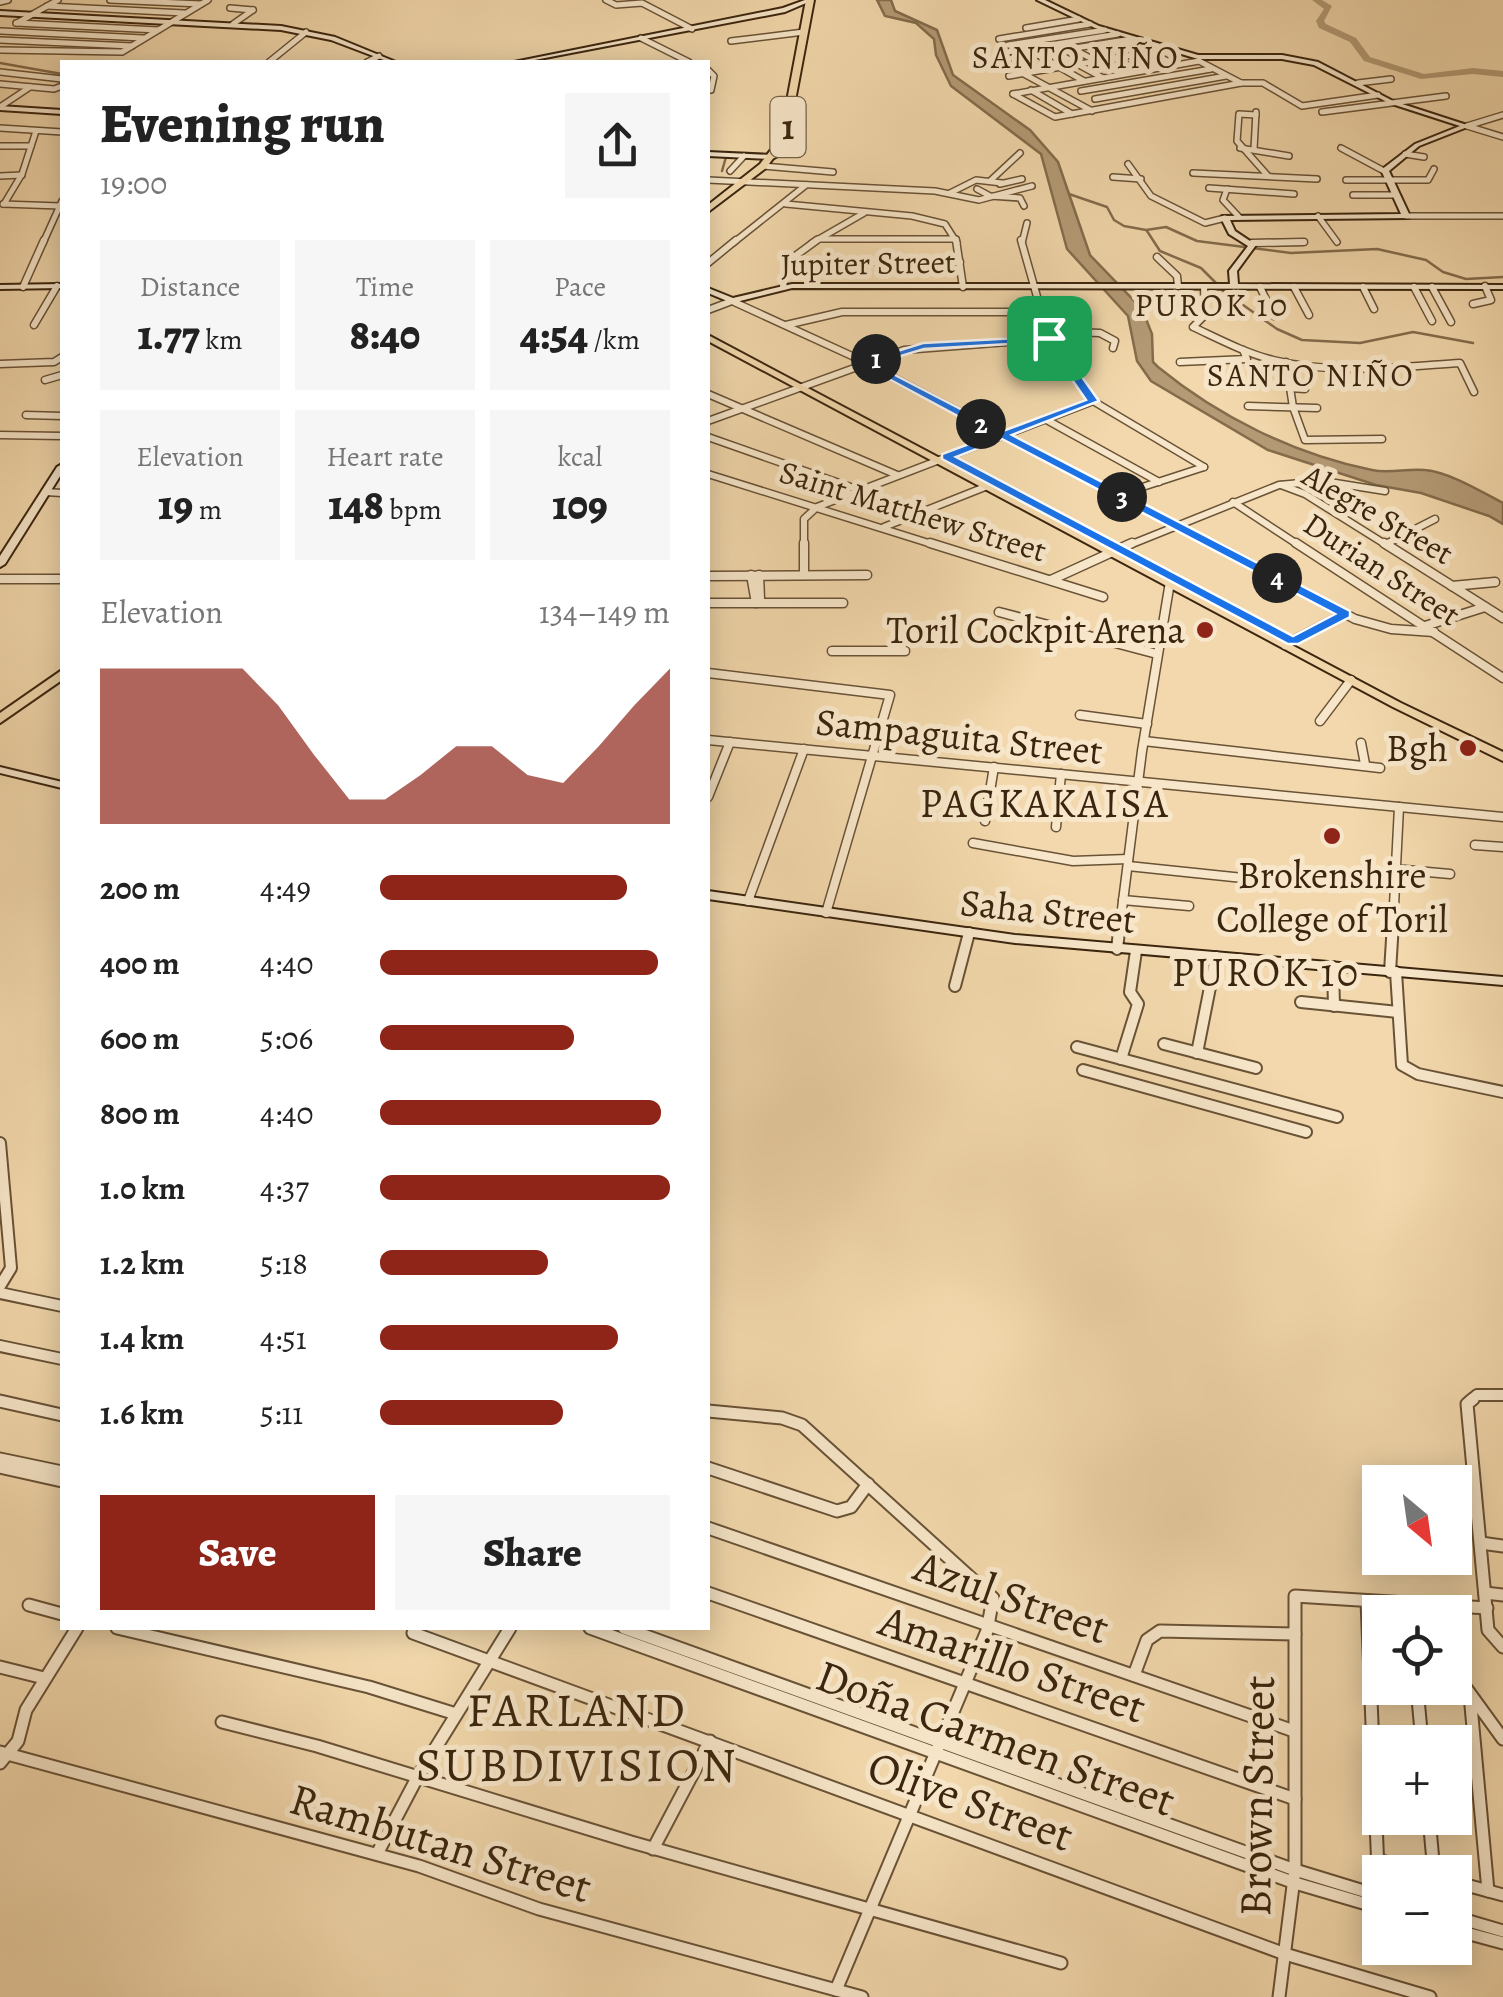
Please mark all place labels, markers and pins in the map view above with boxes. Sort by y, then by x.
pin [1007,296,1092,381]
pin: 1 [851,334,901,384]
pin: 2 [956,399,1006,449]
pin: 3 [1097,472,1147,522]
pin: 4 [1252,553,1302,603]
place label: Toril Cockpit Arena [887,604,1185,656]
marker: Toril Cockpit Arena [1194,619,1216,641]
place label: Bgh [1386,722,1448,774]
marker: Bgh [1457,737,1479,759]
marker: Brokenshire College of Toril [1321,825,1343,847]
place label: Brokenshire College of Toril [1216,849,1448,945]

